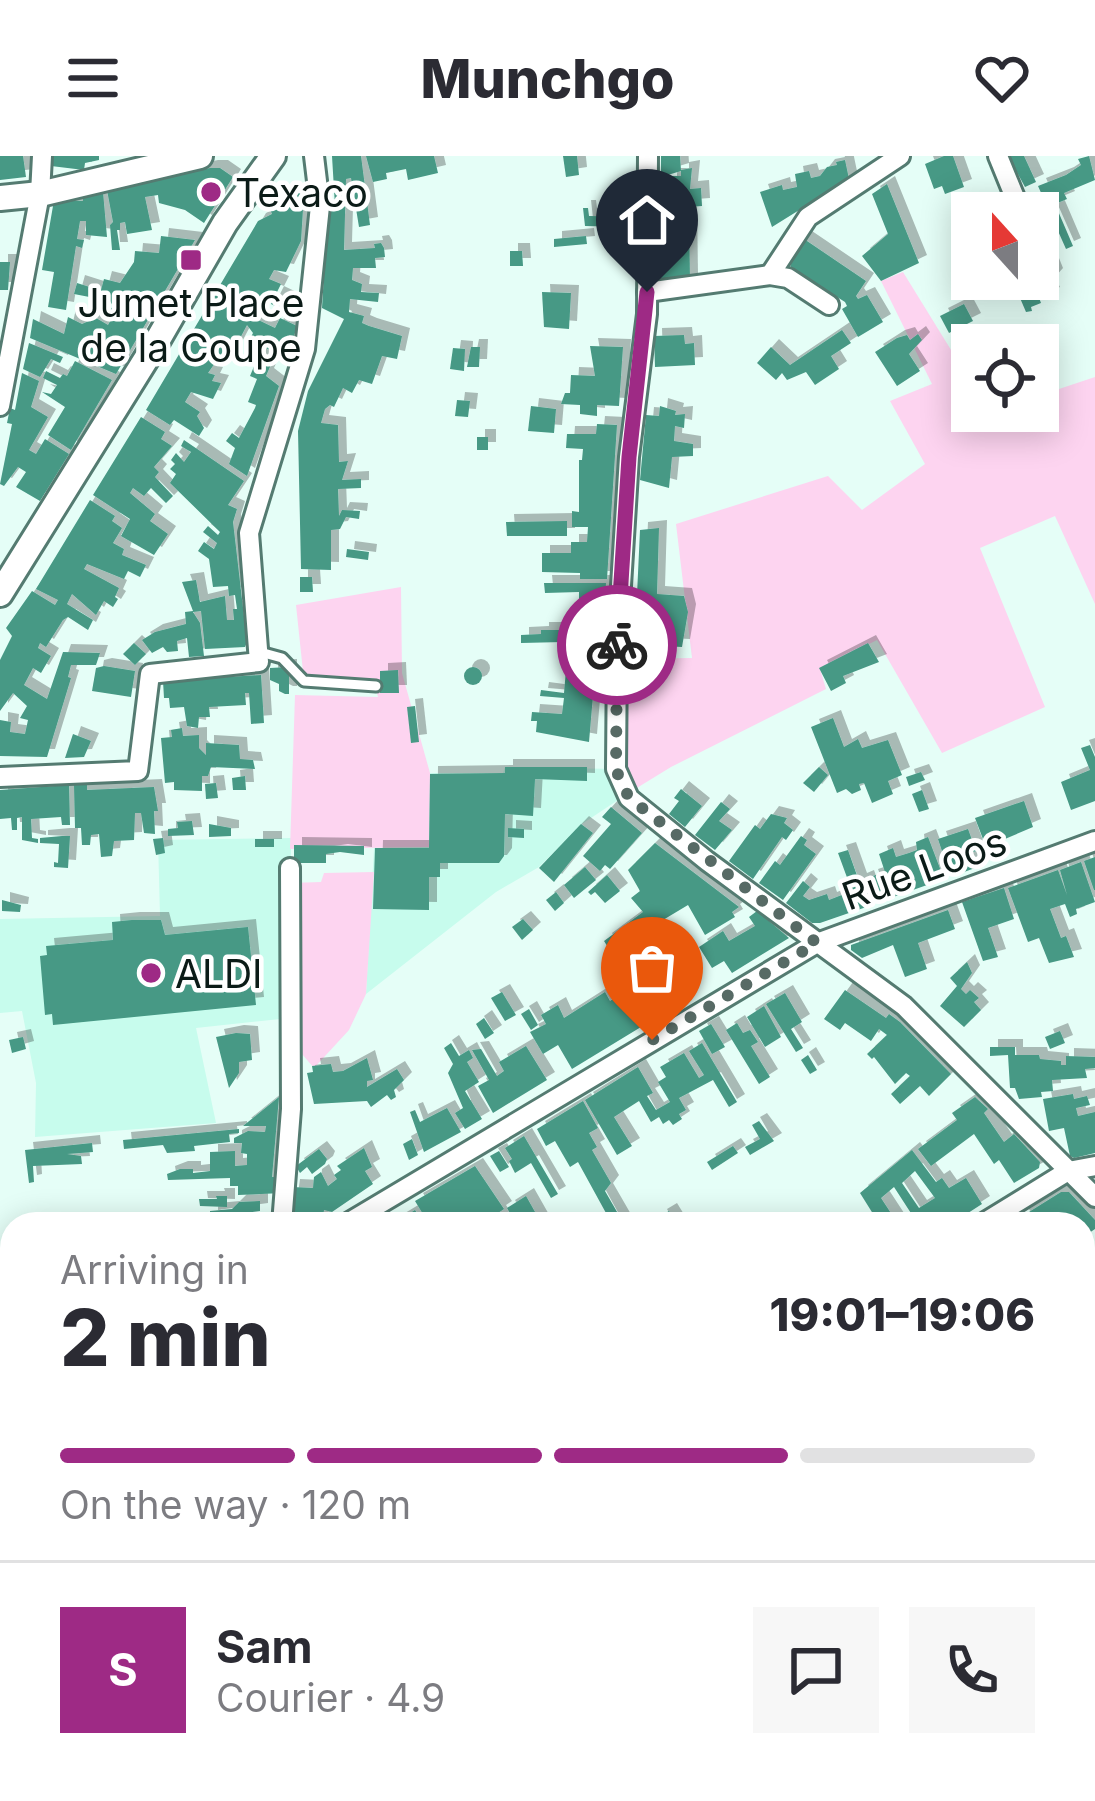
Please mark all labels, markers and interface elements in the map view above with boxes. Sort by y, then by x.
icon: menu [60,45,126,111]
icon: heart [969,45,1035,111]
text: Munchgo [421,46,674,111]
place label: Texaco [235,169,368,216]
pin [596,169,698,292]
marker: Texaco [198,179,224,205]
icon: home [614,187,680,253]
north arrow [951,192,1059,300]
map controls [951,192,1059,432]
marker: Jumet Place de la Coupe [178,247,204,273]
place label: Jumet Place de la Coupe [77,279,305,371]
button: locate [951,324,1059,432]
courier [557,585,677,705]
icon: bike [584,612,650,678]
street label: Rue Loos [835,817,1013,919]
pin [601,917,703,1040]
icon: bag [619,935,685,1001]
place label: ALDI [175,950,263,997]
marker: ALDI [138,960,164,986]
text: Arriving in [60,1246,249,1293]
text: 19:01–19:06 [770,1287,1035,1342]
text: 2 min [60,1290,271,1385]
text: On the way · 120 m [60,1481,411,1528]
button: chat [753,1607,879,1733]
button: phone [909,1607,1035,1733]
text: Sam [216,1619,313,1674]
text: S [108,1642,138,1697]
text: Courier · 4.9 [216,1674,445,1721]

